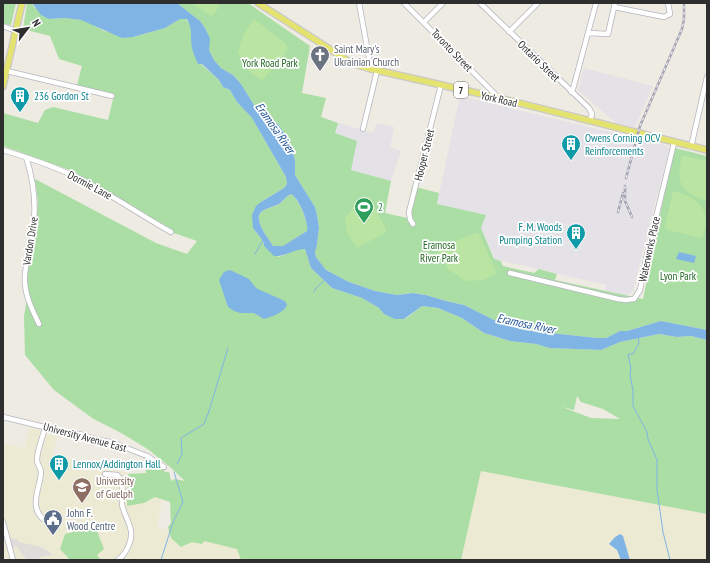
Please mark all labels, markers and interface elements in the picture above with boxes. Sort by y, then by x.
north arrow [8,8,48,48]
text: N [29,17,44,29]
street label: Toronto Street [428,26,476,74]
street label: Ontario Street [515,37,563,85]
place label: Saint Mary's Ukrainian Church [334,42,399,69]
church icon: Saint Mary's Ukrainian Church [309,44,331,72]
park label: York Road Park [242,56,299,70]
road number: 7 [454,82,468,98]
building icon: 236 Gordon St [9,85,31,113]
street label: York Road [479,88,519,110]
place label: 236 Gordon St [34,89,89,103]
water label: Eramosa River [252,99,299,158]
street label: Hooper Street [411,128,437,182]
place label: Owens Corning OCV Reinforcements [585,131,661,158]
building icon: Owens Corning OCV Reinforcements [560,133,582,161]
street label: Dormie Lane [65,168,115,203]
sports icon: 2 [353,196,375,224]
place label: 2 [378,200,383,214]
street label: Vardon Drive [19,215,41,267]
street label: Waterworks Place [635,215,663,283]
place label: F. M. Woods Pumping Station [499,220,562,247]
building icon: F. M. Woods Pumping Station [565,222,587,250]
park label: Eramosa River Park [420,238,459,265]
park label: Lyon Park [660,269,697,283]
water label: Eramosa River [496,310,558,337]
street label: University Avenue East [42,419,128,455]
building icon: Lennox/Addington Hall [48,453,70,481]
place label: Lennox/Addington Hall [73,457,161,471]
place label: University of Guelph [96,474,135,501]
school or university icon: University of Guelph [71,476,93,504]
place label: John F. Wood Centre [66,506,116,533]
public building icon: John F. Wood Centre [42,508,64,536]

